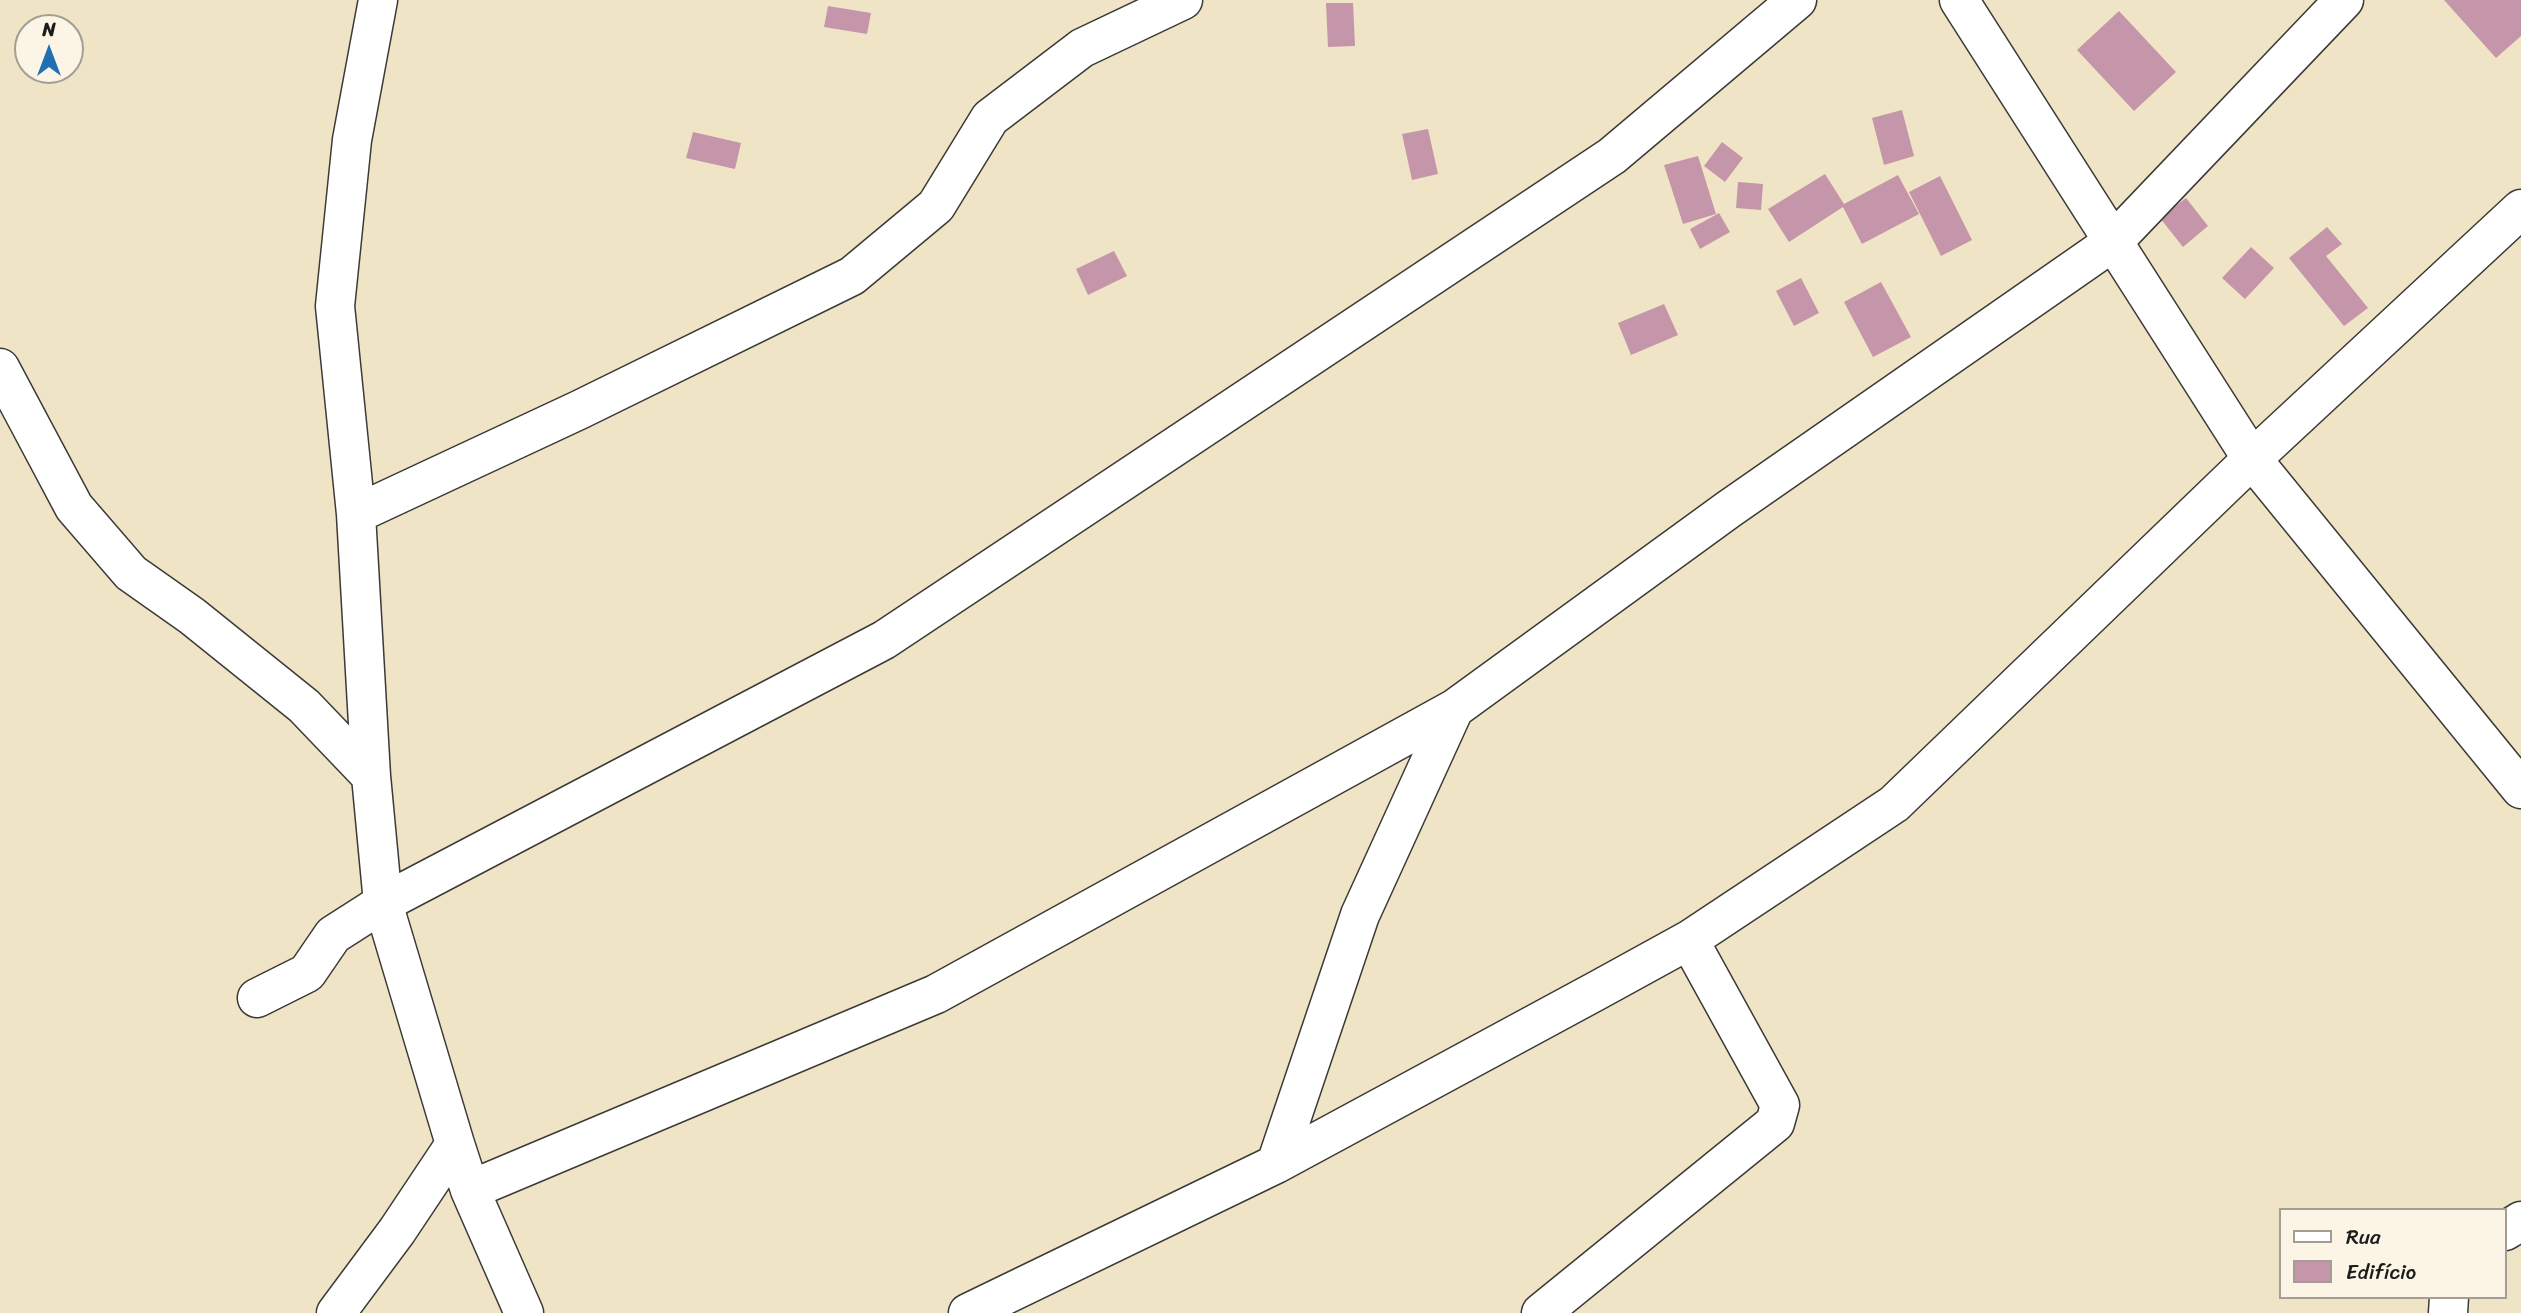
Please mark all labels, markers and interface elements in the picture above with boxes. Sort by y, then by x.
text: N [42,13,56,46]
north arrow [14,14,84,84]
legend [2280,1208,2507,1299]
text: Rua [2346,1218,2381,1256]
text: Edifício [2346,1253,2416,1291]

